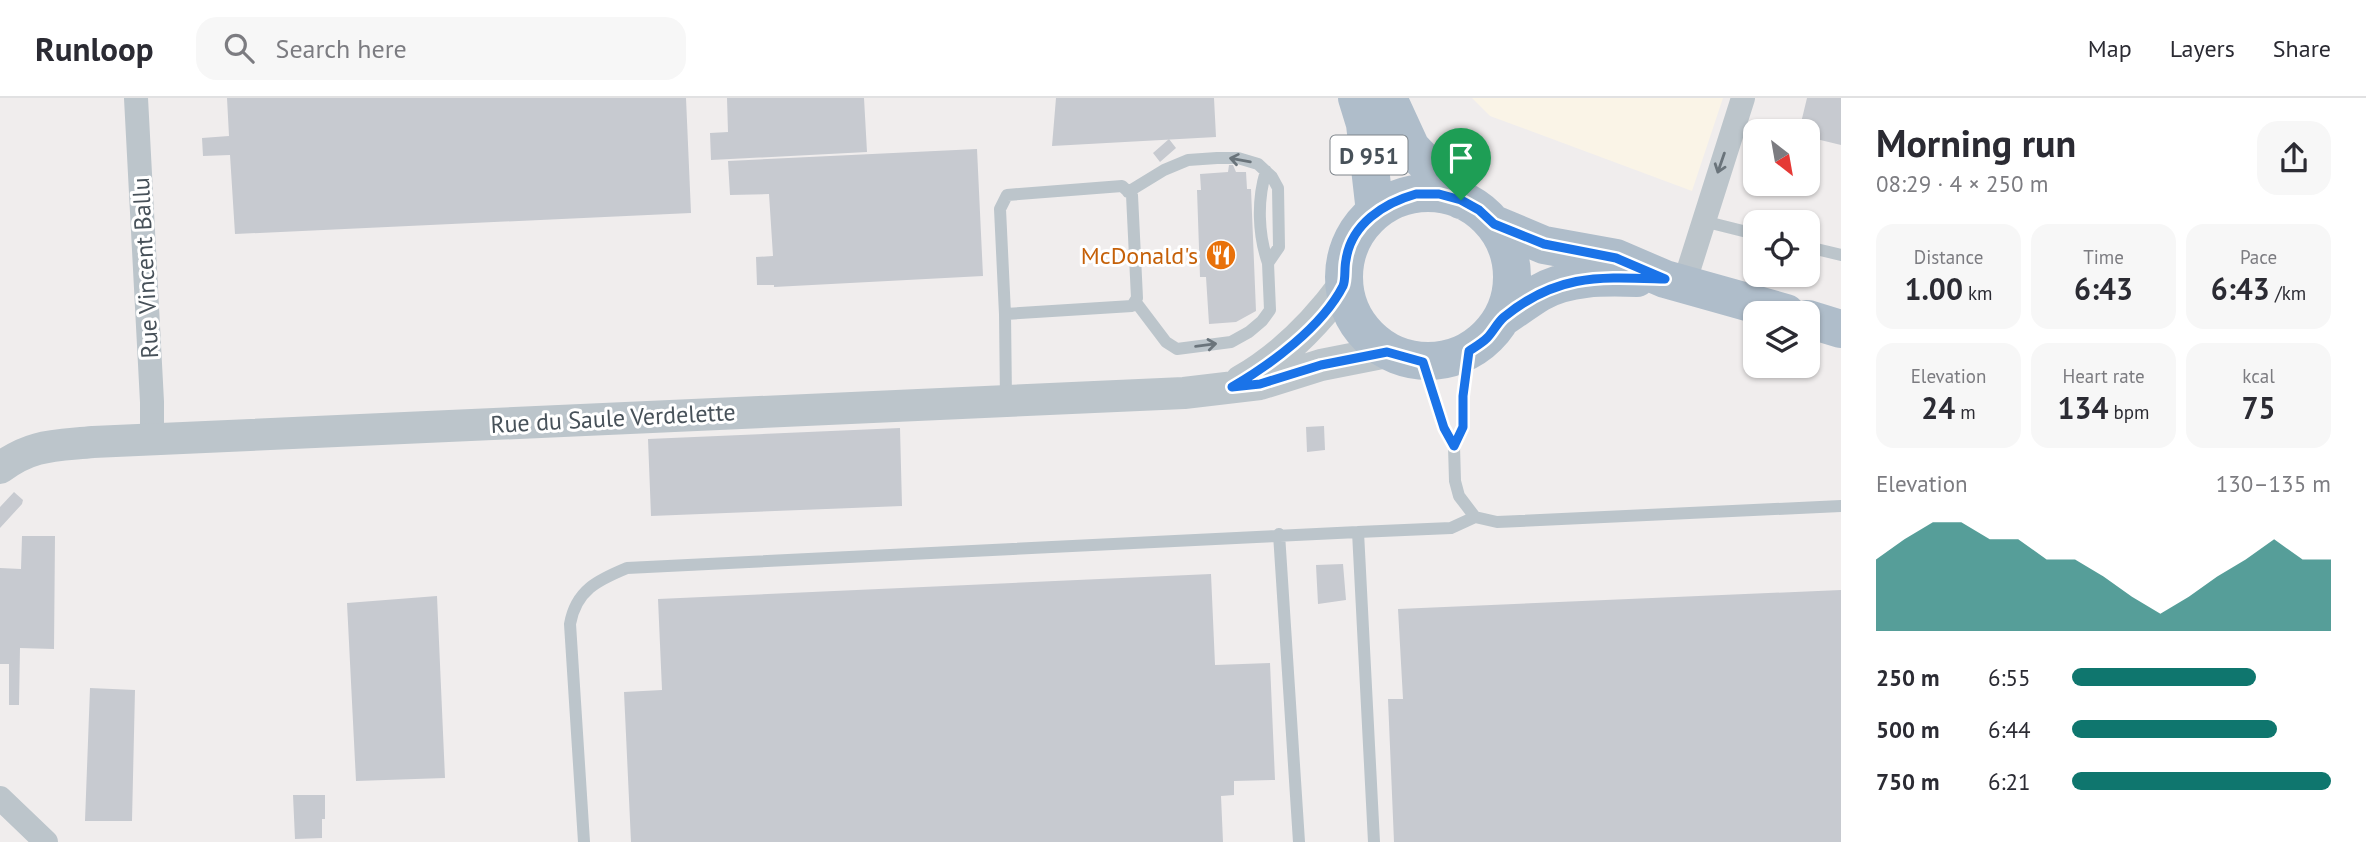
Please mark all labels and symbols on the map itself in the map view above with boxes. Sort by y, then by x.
north arrow [1743,119,1820,196]
pin [1431,128,1491,200]
road number: D 951 [1330,136,1408,174]
one-way arrow [1714,151,1727,173]
one-way arrow [1229,153,1252,166]
street label: Rue Vincent Ballu [125,177,165,359]
restaurant icon: McDonald's [1204,238,1238,272]
place label: McDonald's [1081,240,1198,271]
one-way arrow [1194,339,1216,352]
street label: Rue du Saule Verdelette [490,396,736,440]

